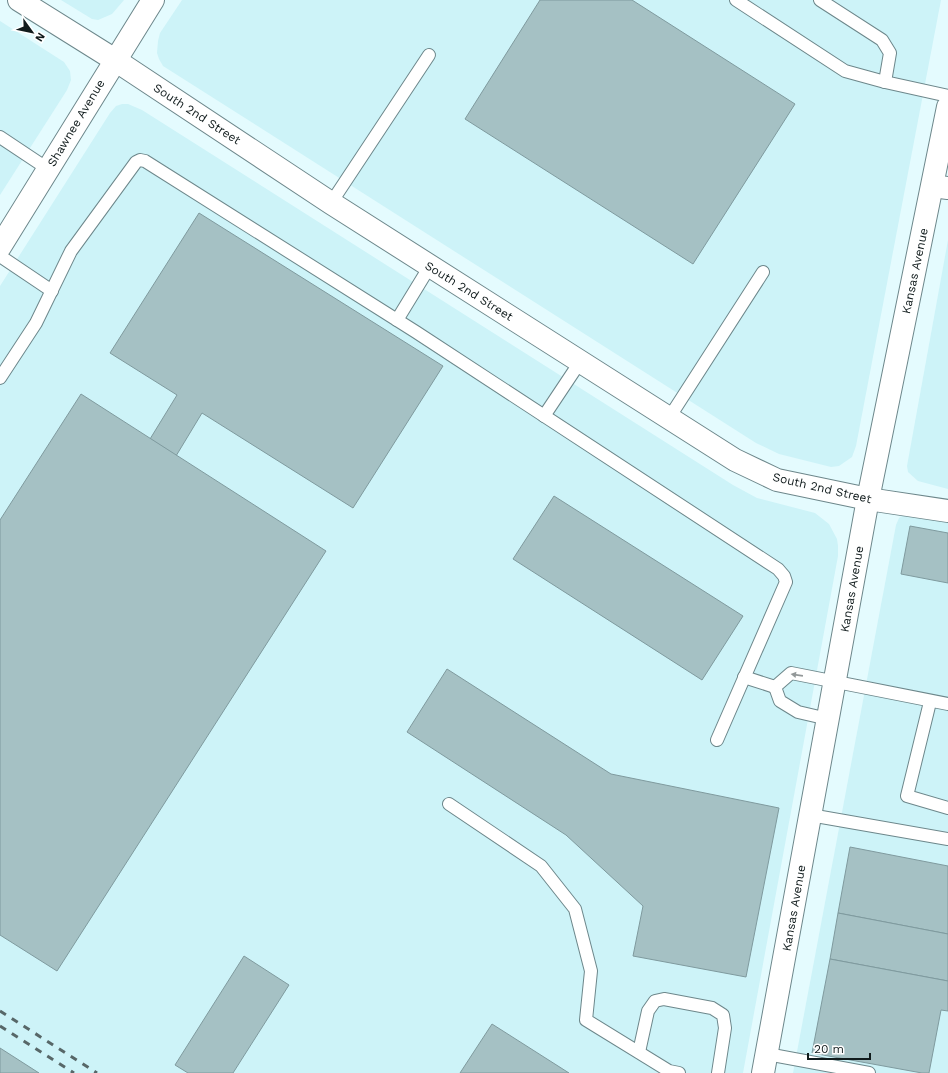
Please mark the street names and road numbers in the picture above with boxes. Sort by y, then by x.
street label: Shawnee Avenue [44,77,108,169]
street label: South 2nd Street [151,81,243,147]
street label: Kansas Avenue [899,227,931,315]
street label: South 2nd Street [422,258,516,324]
street label: South 2nd Street [771,470,873,506]
street label: Kansas Avenue [838,545,866,633]
street label: Kansas Avenue [780,864,808,952]

